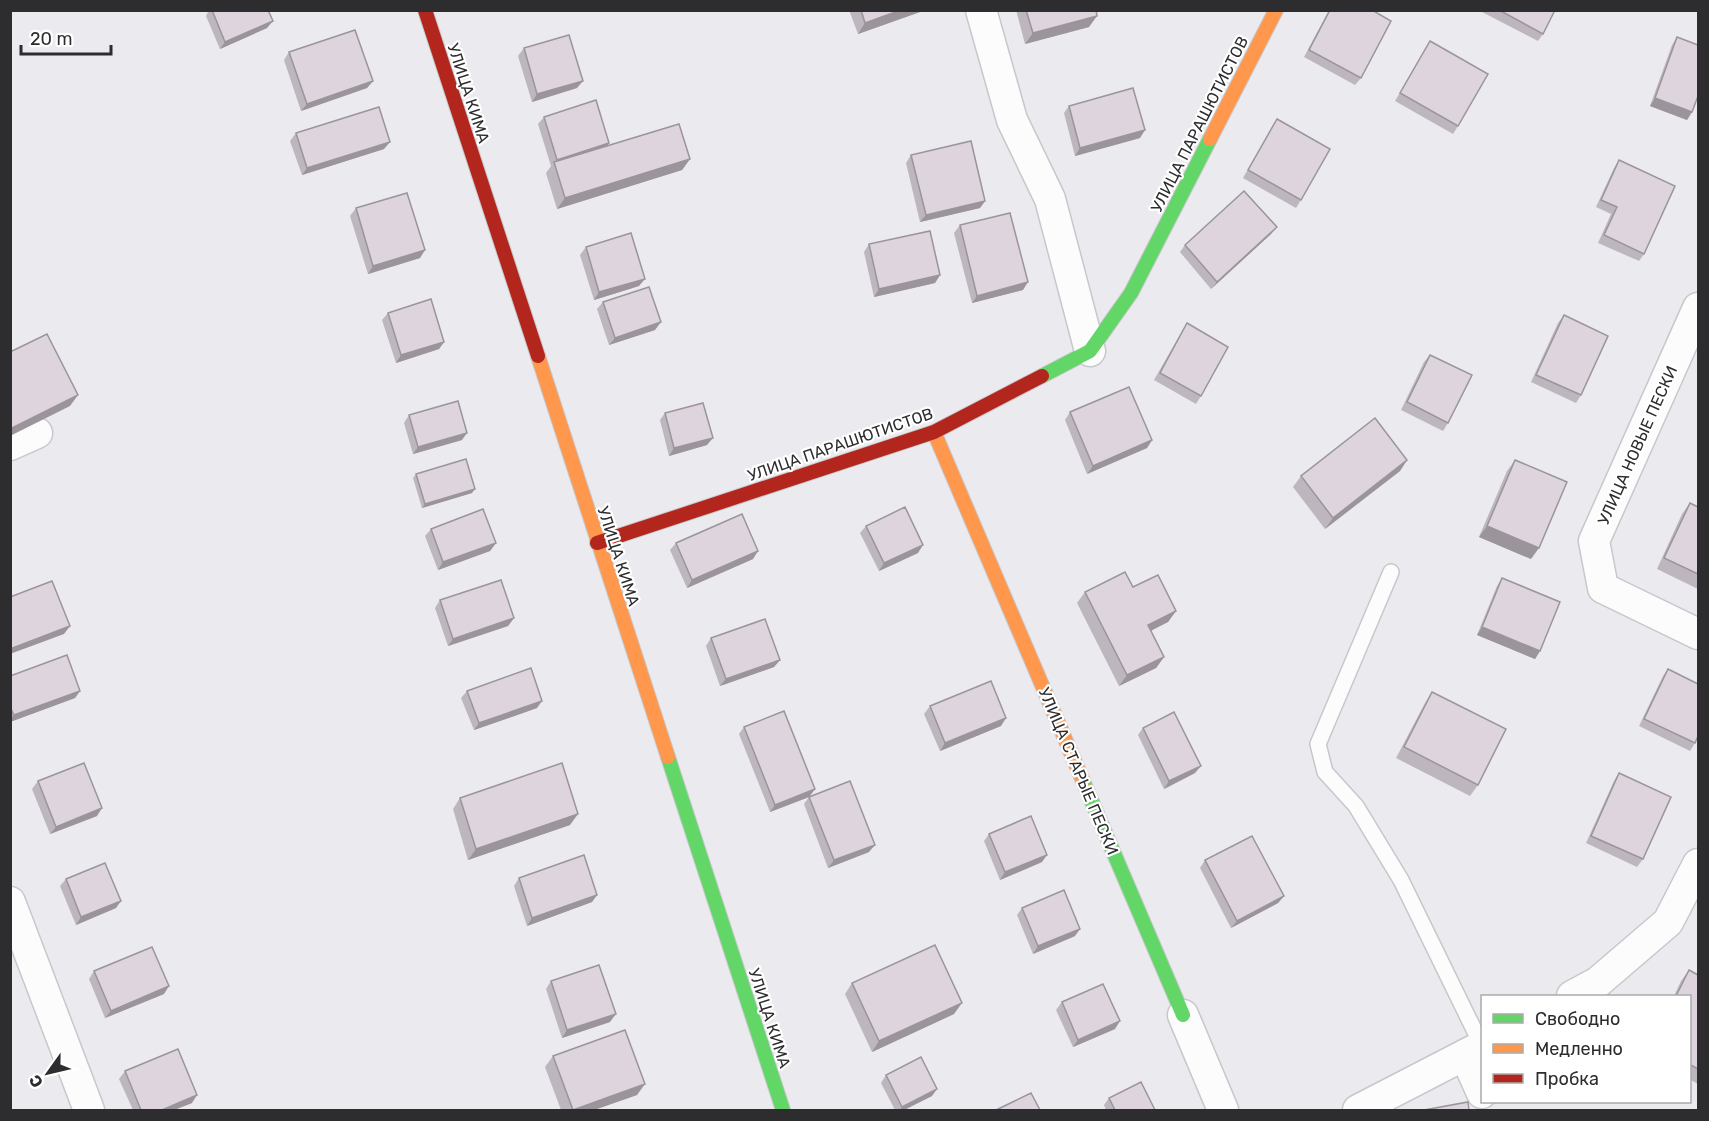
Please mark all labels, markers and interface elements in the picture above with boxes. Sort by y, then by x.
scale bar [21,18,111,56]
text: 20 m [30,28,72,50]
street label: УЛИЦА ПАРАШЮТИСТОВ [1147,33,1252,215]
street label: УЛИЦА КИМА [443,41,494,146]
street label: УЛИЦА НОВЫЕ ПЕСКИ [1594,363,1681,528]
street label: УЛИЦА ПАРАШЮТИСТОВ [745,404,935,485]
street label: УЛИЦА КИМА [593,504,644,609]
street label: УЛИЦА СТАРЫЕ ПЕСКИ [1035,685,1122,858]
street label: УЛИЦА КИМА [744,966,795,1071]
legend [1481,995,1691,1103]
text: Свободно [1535,1008,1620,1030]
text: Медленно [1535,1038,1623,1060]
north arrow [18,1043,78,1103]
text: Пробка [1535,1068,1599,1090]
text: С [25,1071,47,1091]

